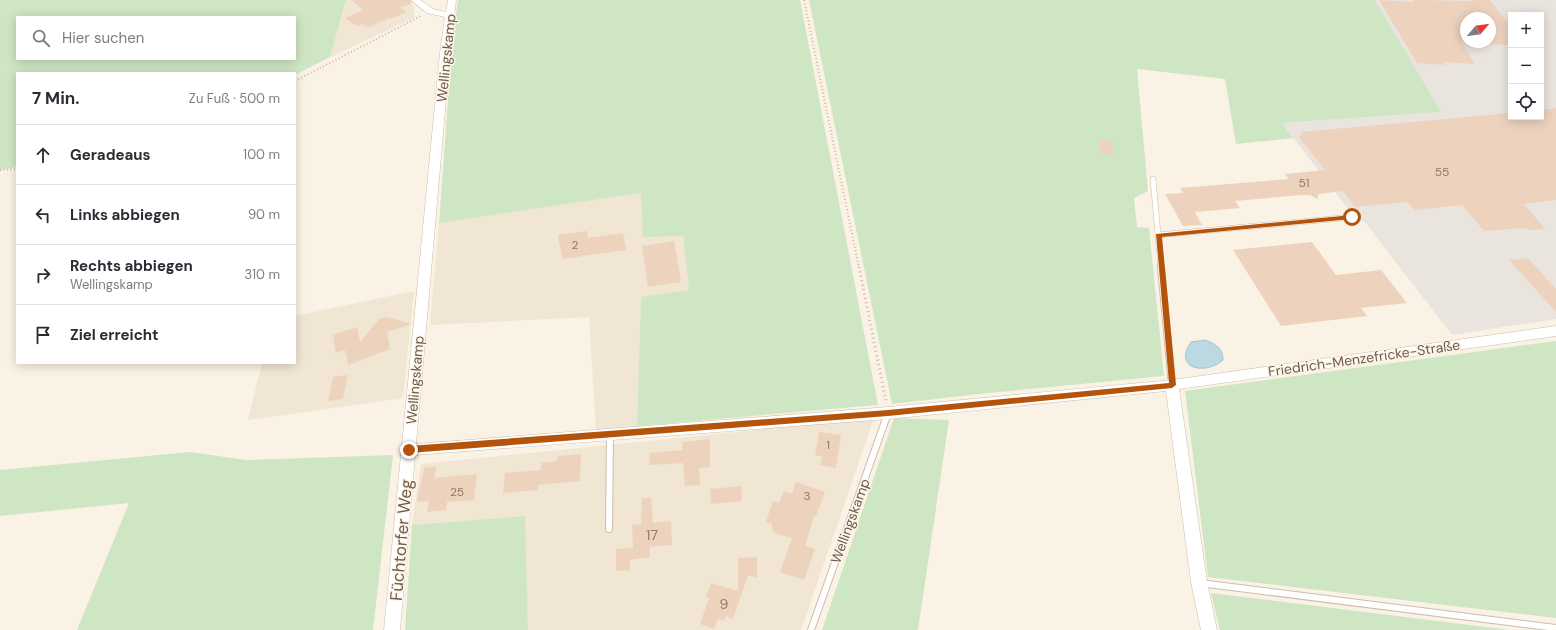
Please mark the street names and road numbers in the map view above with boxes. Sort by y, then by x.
street label: Wellingskamp [432,13,460,103]
street label: Wellingskamp [402,335,428,425]
street label: Friedrich-Menzefricke-Straße [1267,336,1461,380]
street label: Wellingskamp [826,476,874,566]
street label: Füchtorfer Weg [385,478,417,602]

